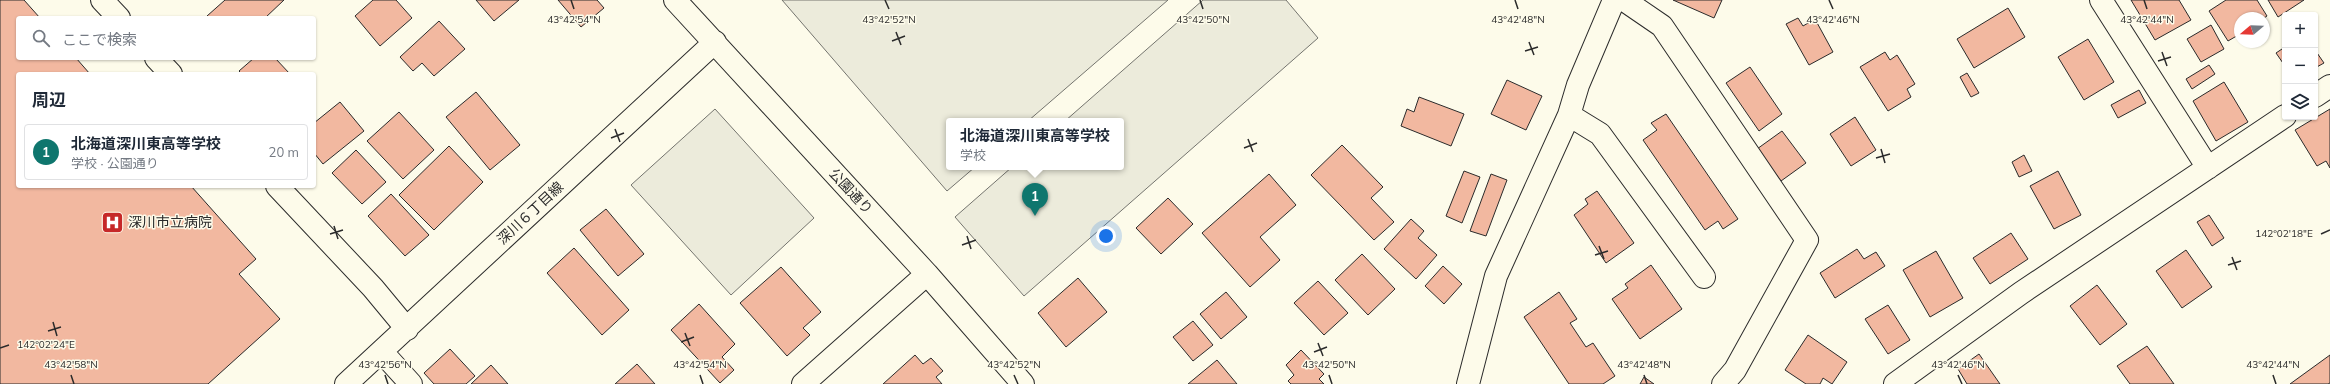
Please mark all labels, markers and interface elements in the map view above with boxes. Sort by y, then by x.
north arrow [2234,12,2270,48]
map controls [2282,12,2318,120]
button: + [2282,12,2318,48]
text: 43°42'54"N [547,13,601,26]
text: 43°42'52"N [862,13,916,26]
text: 43°42'50"N [1176,13,1230,26]
text: 43°42'48"N [1491,13,1545,26]
text: 43°42'46"N [1806,13,1860,26]
text: 43°42'44"N [2120,13,2174,26]
search box [16,16,316,60]
icon: search [30,27,52,49]
text: ここで検索 [62,30,137,49]
button: − [2282,48,2318,84]
button: layers [2282,84,2318,120]
text: 周辺 [32,89,66,110]
popup [946,118,1124,170]
text: 北海道深川東高等学校 [960,126,1110,145]
text: 北海道深川東高等学校 [71,134,221,153]
text: 1 [42,144,50,160]
text: 20 m [269,144,299,160]
text: 学校 [960,147,986,163]
text: 学校 · 公園通り [71,155,159,171]
street label: 公園通り [825,164,877,218]
street label: 深川６丁目線 [493,178,567,248]
pin: 1 [1022,183,1048,216]
hospital icon: 深川市立病院 [99,209,125,235]
place label: 深川市立病院 [128,213,212,231]
your location [1096,226,1116,246]
text: 142°02'18"E [2255,227,2313,240]
text: 142°02'24"E [17,338,75,351]
text: 43°42'58"N [44,358,98,371]
text: 43°42'56"N [358,358,412,371]
text: 43°42'54"N [673,358,727,371]
text: 43°42'52"N [987,358,1041,371]
text: 43°42'50"N [1302,358,1356,371]
text: 43°42'48"N [1617,358,1671,371]
text: 43°42'46"N [1931,358,1985,371]
text: 43°42'44"N [2246,358,2300,371]

